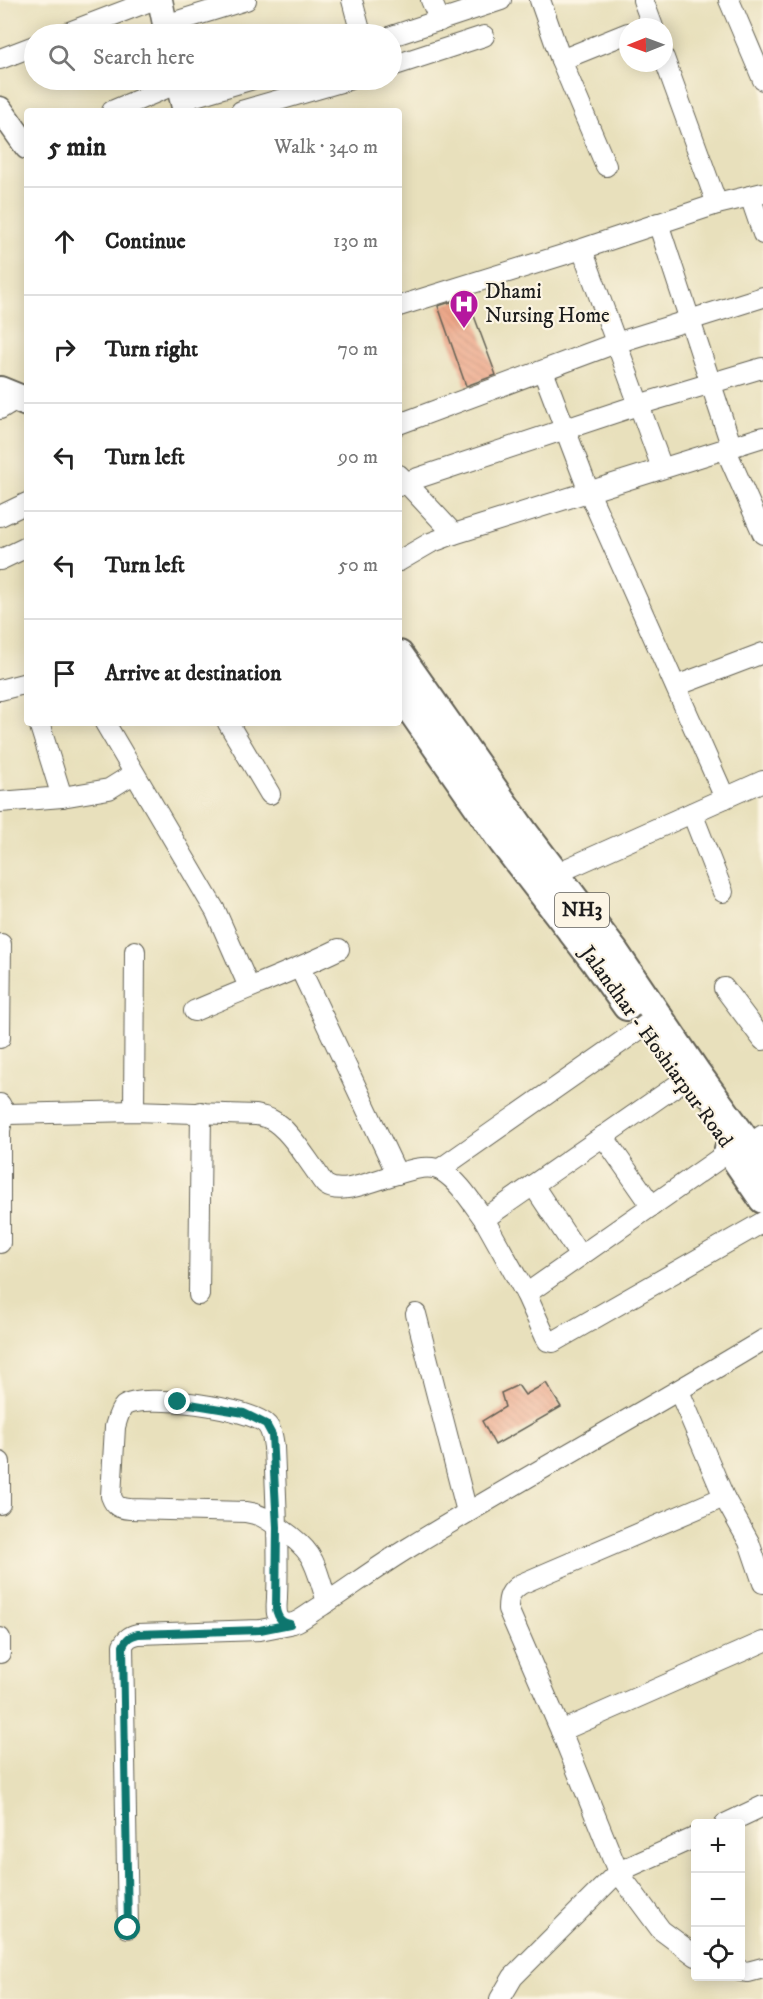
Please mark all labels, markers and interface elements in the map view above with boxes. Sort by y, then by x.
north arrow [619,18,673,72]
search box [24,24,402,90]
icon: search [45,41,78,74]
text: Search here [93,44,195,71]
text: 5 min [48,131,106,164]
text: Walk · 340 m [274,135,378,160]
icon: ahead [48,225,81,258]
text: Continue [105,228,186,255]
text: 130 m [333,229,378,254]
place label: Dhami Nursing Home [485,279,610,329]
hospital icon: Dhami Nursing Home [448,288,480,330]
icon: right [48,333,81,366]
text: Turn right [105,336,198,363]
text: 70 m [337,337,378,362]
icon: left [48,441,81,474]
text: Turn left [105,444,185,471]
text: 90 m [338,445,378,470]
icon: left [48,549,81,582]
text: Turn left [105,552,185,579]
text: 50 m [338,553,378,578]
icon: arrive [48,657,81,690]
text: Arrive at destination [105,660,282,687]
road number: NH3 [555,893,609,927]
street label: Jalandhar - Hoshiarpur Road [573,939,738,1153]
route end [164,1388,190,1414]
map controls [691,1819,745,1981]
button: + [691,1819,745,1873]
button: − [691,1873,745,1927]
route start [114,1914,140,1940]
button: locate [691,1927,745,1981]

